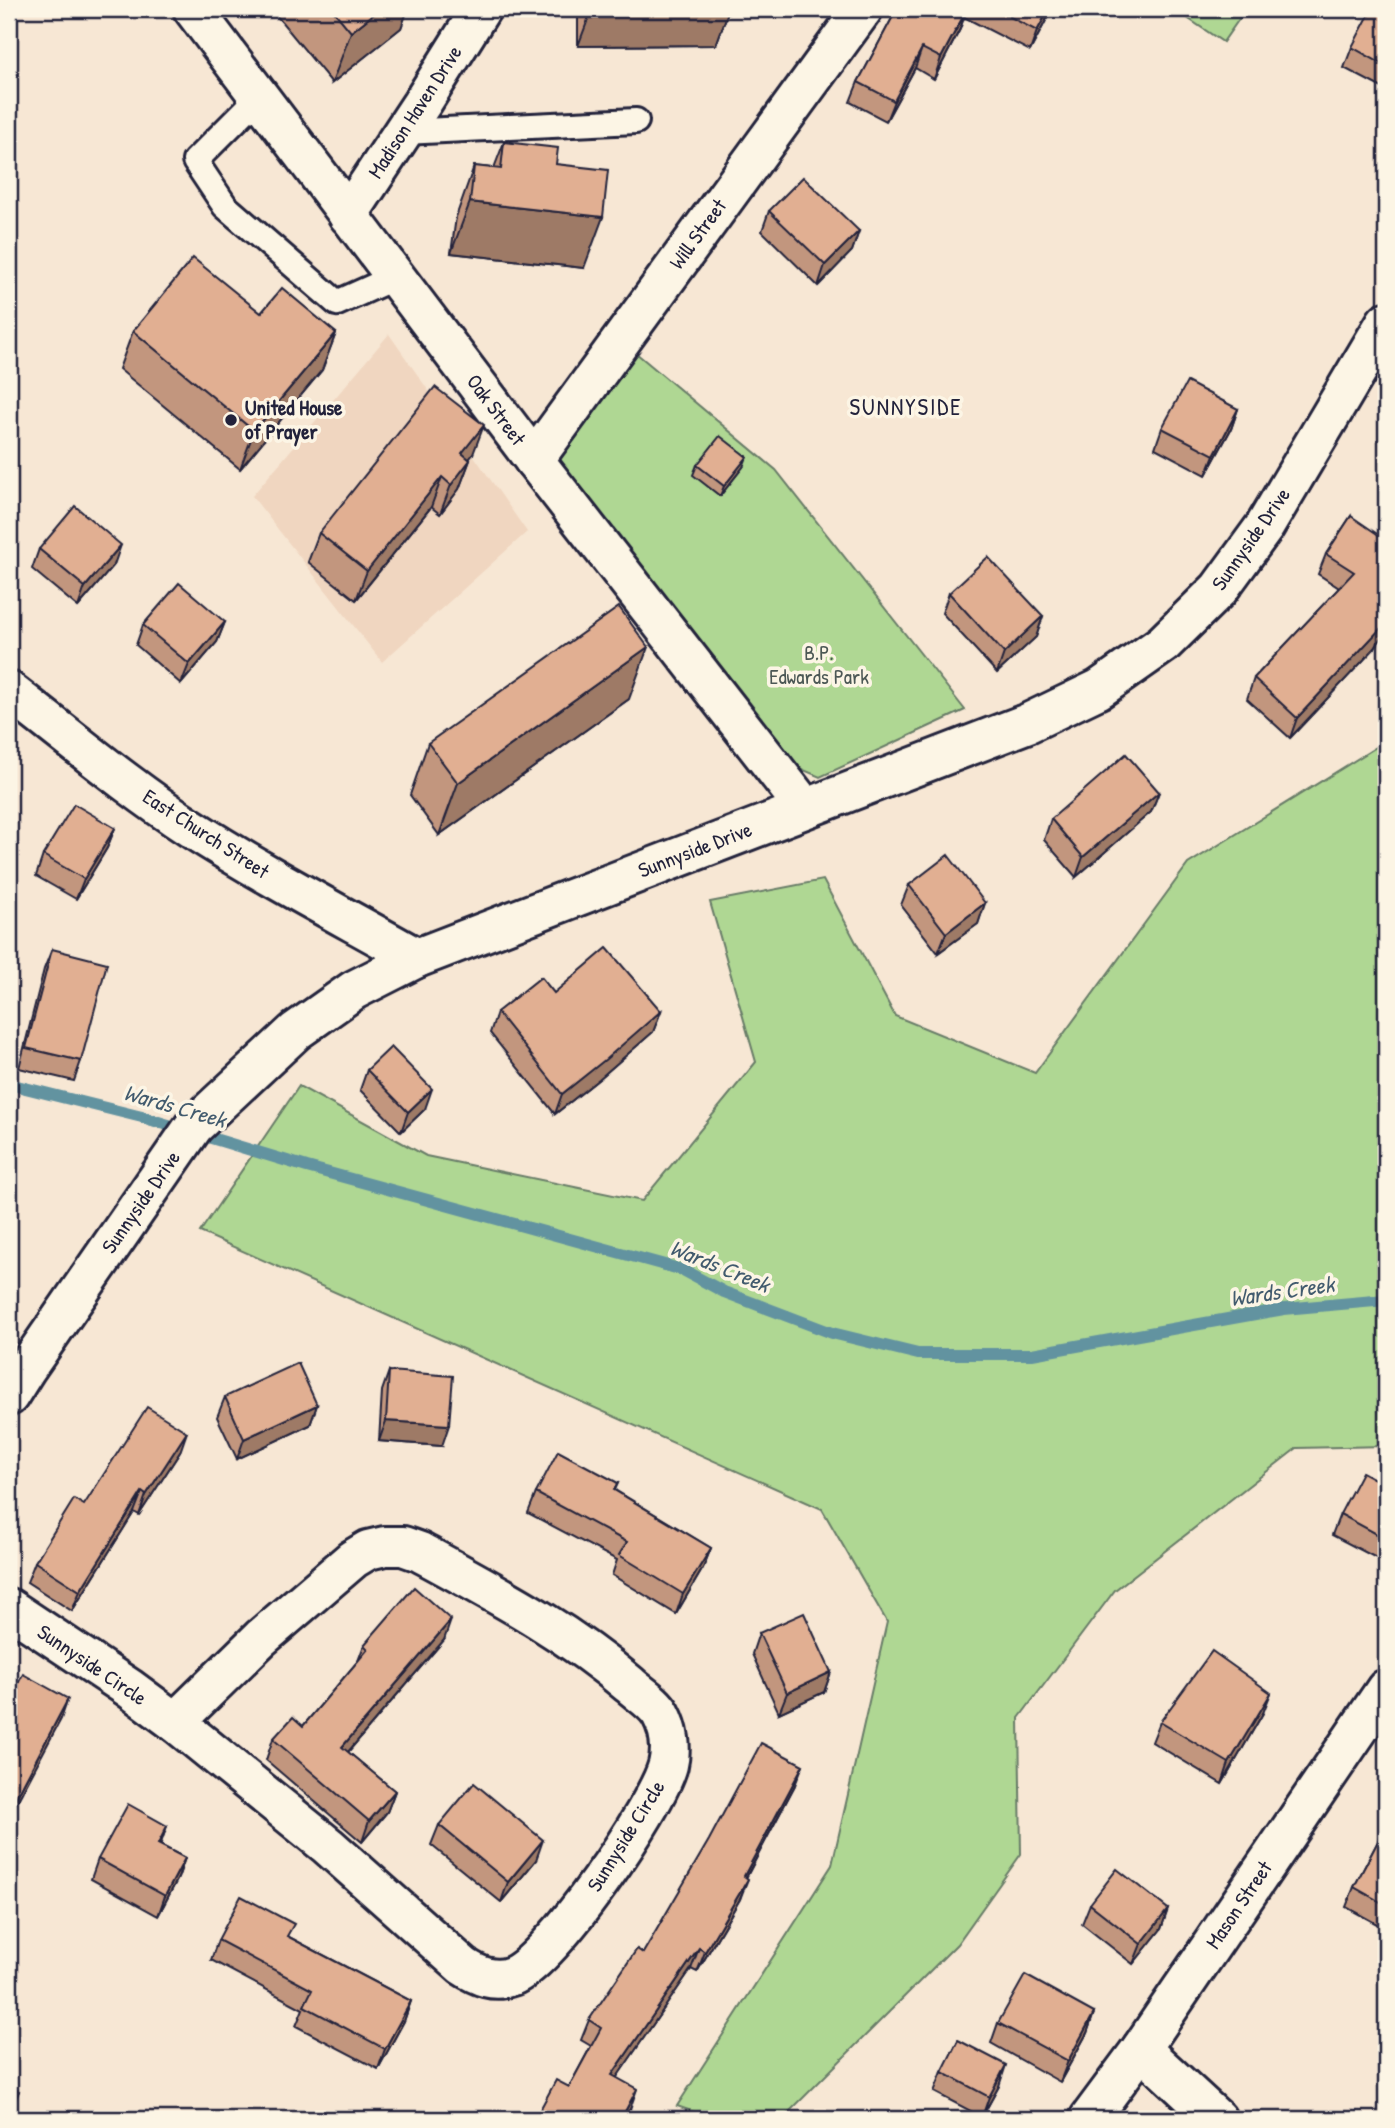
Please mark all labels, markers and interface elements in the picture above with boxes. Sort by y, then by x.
street label: Madison Haven Drive [361,40,468,184]
street label: Will Street [662,192,733,275]
street label: Oak Street [460,368,533,452]
district label: SUNNYSIDE [850,391,962,422]
place label: United House of Prayer [245,393,343,447]
marker: United House of Prayer [223,412,239,428]
street label: Sunnyside Drive [1204,481,1297,596]
park label: B.P. Edwards Park [769,638,869,691]
street label: East Church Street [138,782,276,886]
street label: Sunnyside Drive [634,815,756,885]
water label: Wards Creek [121,1076,232,1135]
street label: Sunnyside Drive [94,1144,187,1259]
water label: Wards Creek [666,1232,777,1300]
water label: Wards Creek [1228,1268,1338,1313]
street label: Sunnyside Circle [32,1617,153,1712]
street label: Sunnyside Circle [580,1774,671,1897]
street label: Mason Street [1198,1854,1279,1954]

